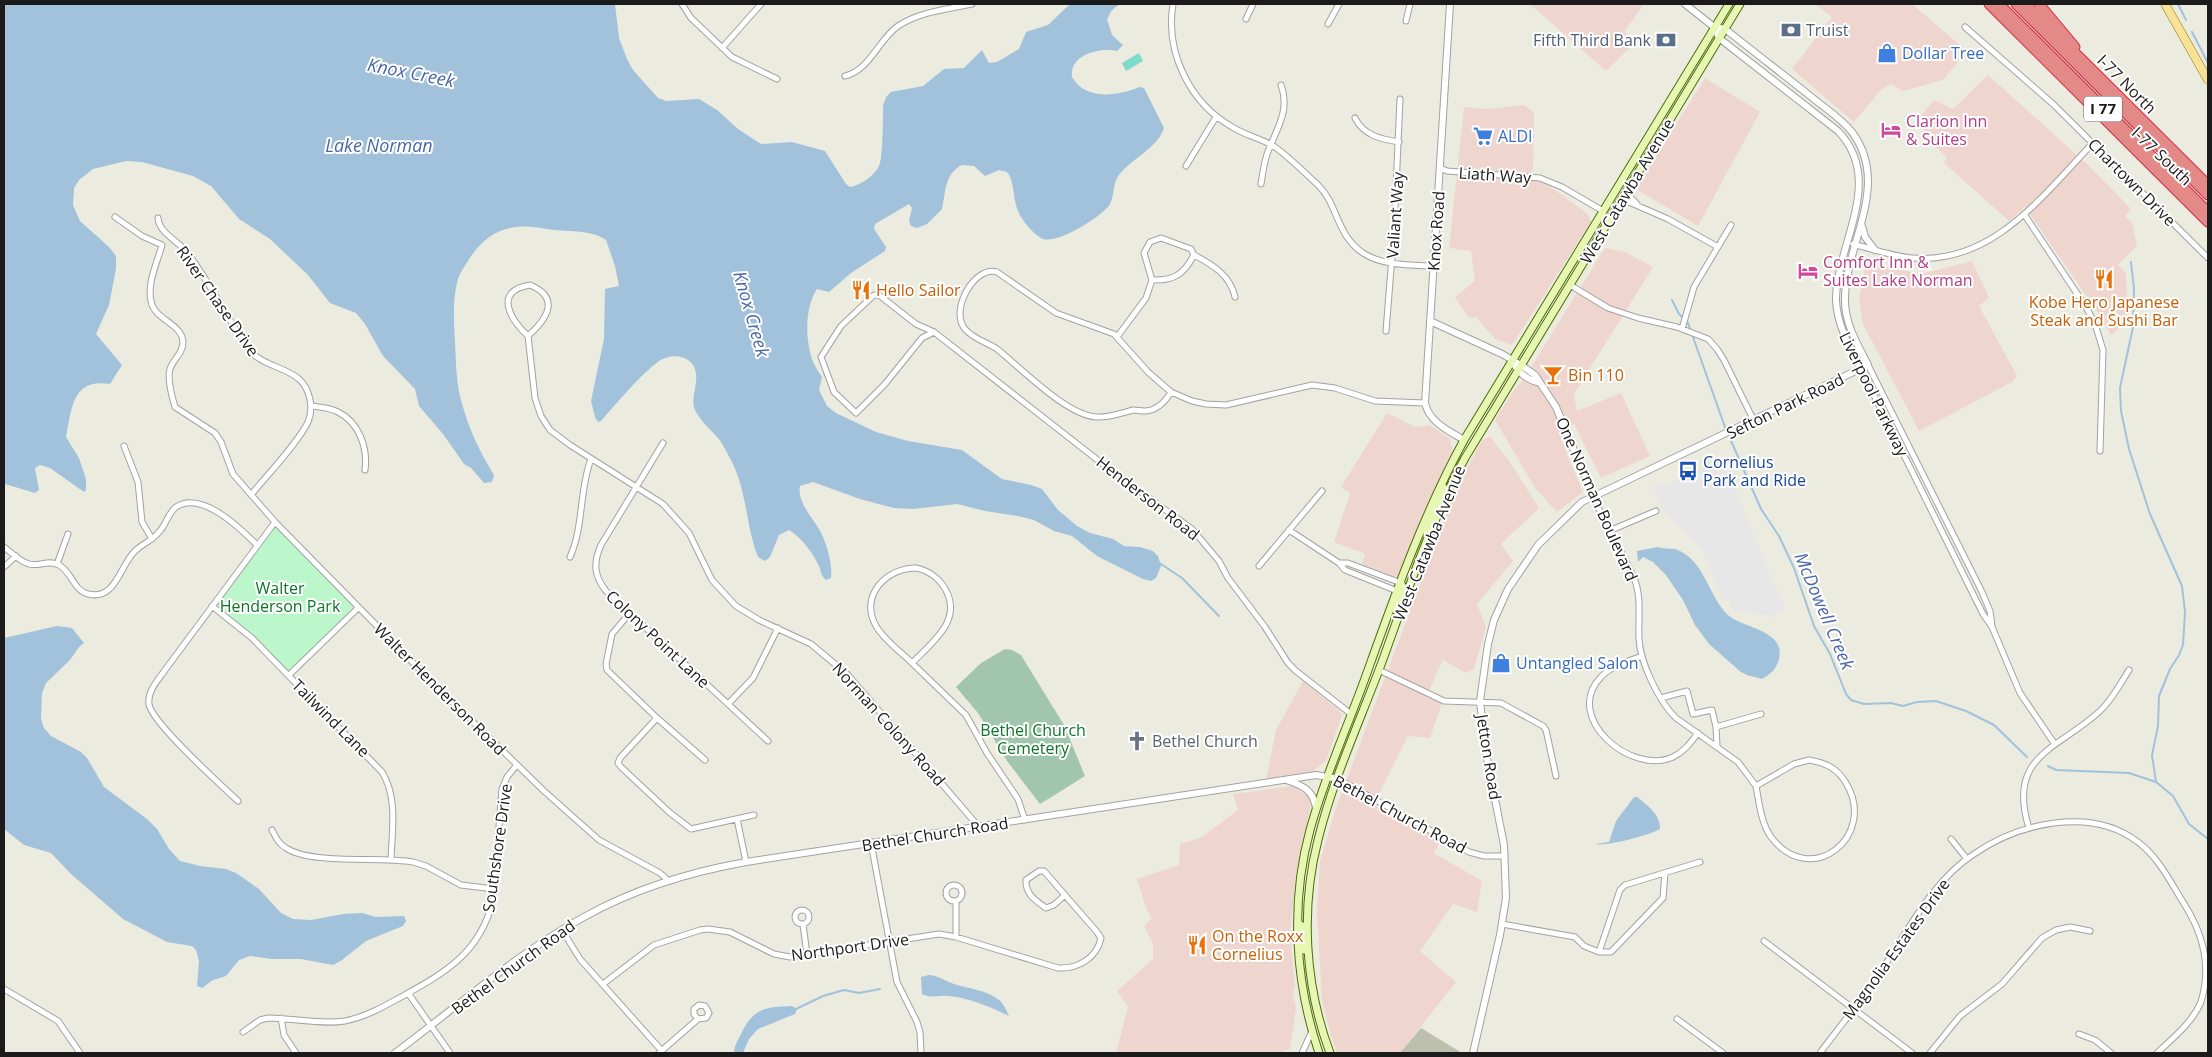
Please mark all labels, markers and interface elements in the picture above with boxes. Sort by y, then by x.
bank icon: Truist [1780,19,1802,41]
place label: Truist [1806,19,1849,41]
place label: Fifth Third Bank [1533,29,1652,51]
bank icon: Fifth Third Bank [1655,29,1677,51]
shop icon: Dollar Tree [1876,42,1898,64]
place label: Dollar Tree [1902,42,1984,64]
street label: I-77 North [2092,49,2162,119]
water label: Knox Creek [366,52,458,92]
road number: I 77 [2084,96,2122,122]
place label: Clarion Inn & Suites [1906,110,1987,150]
street label: West Catawba Avenue [1575,114,1679,268]
hotel icon: Clarion Inn & Suites [1880,119,1902,141]
street label: I-77 South [2127,122,2197,190]
supermarket icon: ALDI [1472,125,1494,147]
place label: ALDI [1498,125,1533,147]
water label: Lake Norman [325,133,433,157]
street label: Chartown Drive [2083,133,2181,231]
street label: Liath Way [1458,161,1533,189]
street label: Valiant Way [1381,170,1409,259]
street label: Knox Road [1422,190,1450,272]
street label: River Chase Drive [172,241,264,361]
place label: Comfort Inn & Suites Lake Norman [1823,251,1973,291]
hotel icon: Comfort Inn & Suites Lake Norman [1797,260,1819,282]
water label: Knox Creek [728,268,776,361]
restaurant icon: Kobe Hero Japanese Steak and Sushi Bar [2093,268,2115,290]
restaurant icon: Hello Sailor [850,279,872,301]
place label: Hello Sailor [876,279,961,301]
place label: Kobe Hero Japanese Steak and Sushi Bar [2029,291,2179,331]
street label: Liverpool Parkway [1834,328,1914,461]
bar icon: Bin 110 [1542,364,1564,386]
place label: Bin 110 [1568,364,1624,386]
street label: Sefton Park Road [1723,368,1847,444]
street label: One Norman Boulevard [1551,414,1643,584]
street label: Henderson Road [1092,451,1204,545]
place label: Cornelius Park and Ride [1703,451,1806,491]
bus stop icon: Cornelius Park and Ride [1677,460,1699,482]
street label: West Catawba Avenue [1388,462,1470,624]
water label: McDowell Creek [1789,548,1861,674]
park label: Walter Henderson Park [220,577,341,617]
street label: Colony Point Lane [601,585,715,693]
street label: Walter Henderson Road [369,618,511,760]
shop icon: Untangled Salon [1490,652,1512,674]
place label: Untangled Salon [1516,652,1639,674]
street label: Norman Colony Road [827,657,951,791]
street label: Tailwind Lane [287,674,375,762]
street label: Jetton Road [1471,711,1507,801]
park label: Bethel Church Cemetery [980,719,1086,759]
church icon: Bethel Church [1126,730,1148,752]
place label: Bethel Church [1152,730,1258,752]
street label: Bethel Church Road [1329,770,1471,858]
street label: Southshore Drive [477,782,517,914]
street label: Bethel Church Road [860,812,1010,856]
street label: Magnolia Estates Drive [1837,874,1955,1024]
street label: Bethel Church Road [447,915,579,1019]
place label: On the Roxx Cornelius [1212,925,1304,965]
street label: Northport Drive [790,928,910,966]
restaurant icon: On the Roxx Cornelius [1186,934,1208,956]

